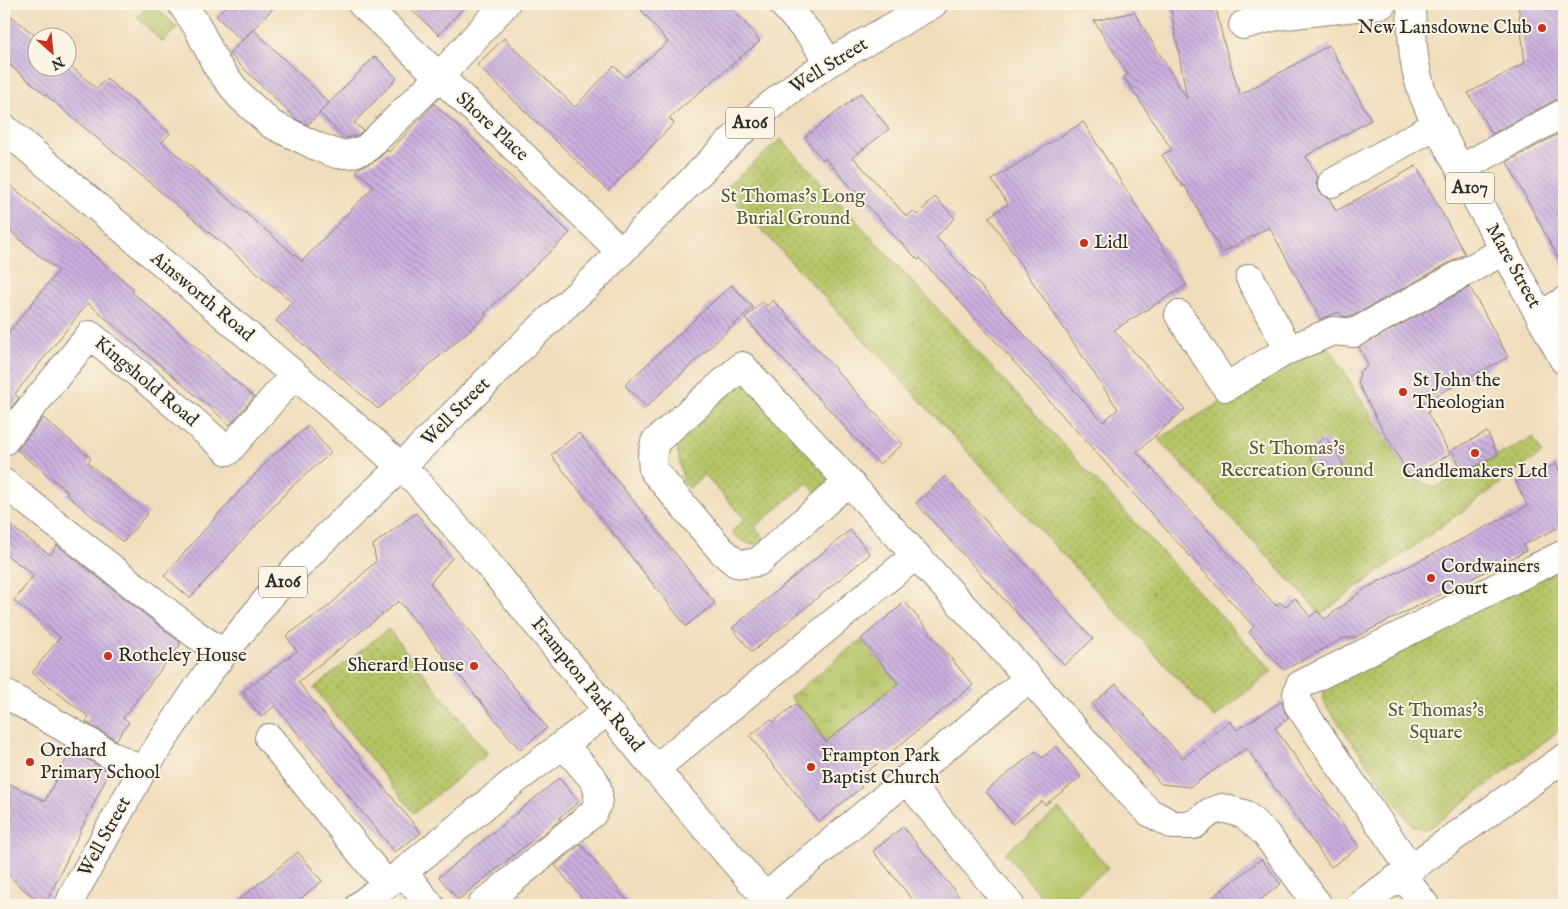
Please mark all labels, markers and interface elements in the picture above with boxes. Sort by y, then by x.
place label: New Lansdowne Club [1358,16,1532,40]
marker: New Lansdowne Club [1536,22,1548,34]
north arrow [28,28,78,78]
street label: Well Street [785,32,873,99]
text: N [48,51,68,73]
street label: Shore Place [451,87,534,167]
road number: A106 [726,108,774,138]
road number: A107 [1446,172,1494,204]
park label: St Thomas's Long Burial Ground [721,185,866,231]
street label: Mare Street [1480,219,1546,313]
place label: Lidl [1094,231,1129,255]
marker: Lidl [1078,237,1090,249]
street label: Ainsworth Road [145,246,259,348]
street label: Kingshold Road [89,332,204,433]
place label: St John the Theologian [1413,369,1505,415]
street label: Well Street [417,372,496,451]
marker: St John the Theologian [1397,386,1409,398]
park label: St Thomas's Recreation Ground [1220,437,1375,483]
marker: Candlemakers Ltd [1469,447,1481,459]
place label: Candlemakers Ltd [1402,460,1549,484]
place label: Cordwainers Court [1441,555,1540,601]
road number: A106 [259,566,307,598]
marker: Cordwainers Court [1425,572,1437,584]
street label: Frampton Park Road [525,613,649,758]
place label: Rotheley House [118,644,247,668]
marker: Rotheley House [102,650,114,662]
place label: Sherard House [348,654,464,678]
marker: Sherard House [468,660,480,672]
park label: St Thomas's Square [1388,699,1484,745]
place label: Orchard Primary School [40,739,161,785]
place label: Frampton Park Baptist Church [821,744,941,790]
marker: Orchard Primary School [24,756,36,768]
marker: Frampton Park Baptist Church [805,761,817,773]
street label: Well Street [73,792,137,881]

